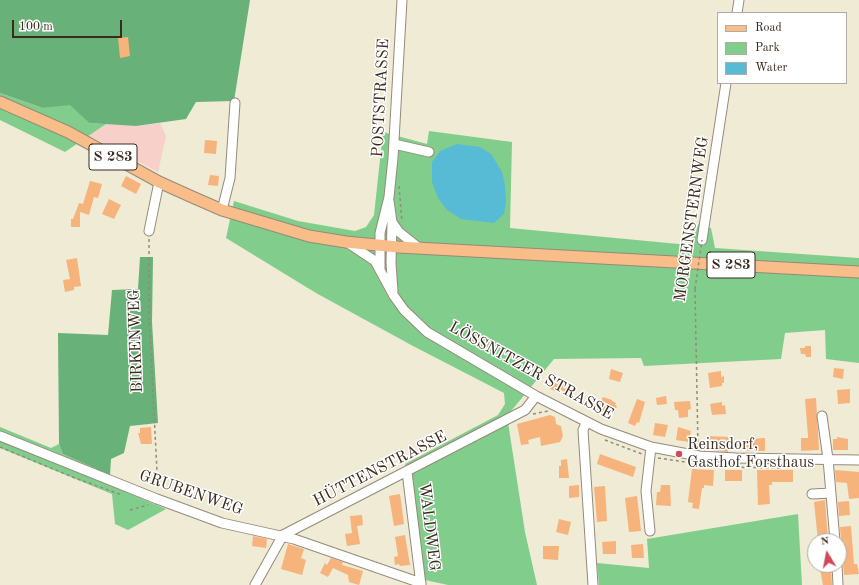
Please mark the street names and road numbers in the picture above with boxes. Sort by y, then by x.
street label: POSTSTRASSE [368,38,394,158]
street label: MORGENSTERNWEG [671,135,713,303]
road number: S 283 [89,144,137,170]
road number: S 283 [707,252,755,278]
street label: BIRKENWEG [125,289,147,393]
street label: LÖSSNITZER STRASSE [445,318,617,424]
street label: HÜTTENSTRASSE [310,427,450,511]
street label: GRUBENWEG [136,466,246,520]
street label: WALDWEG [414,482,444,572]

